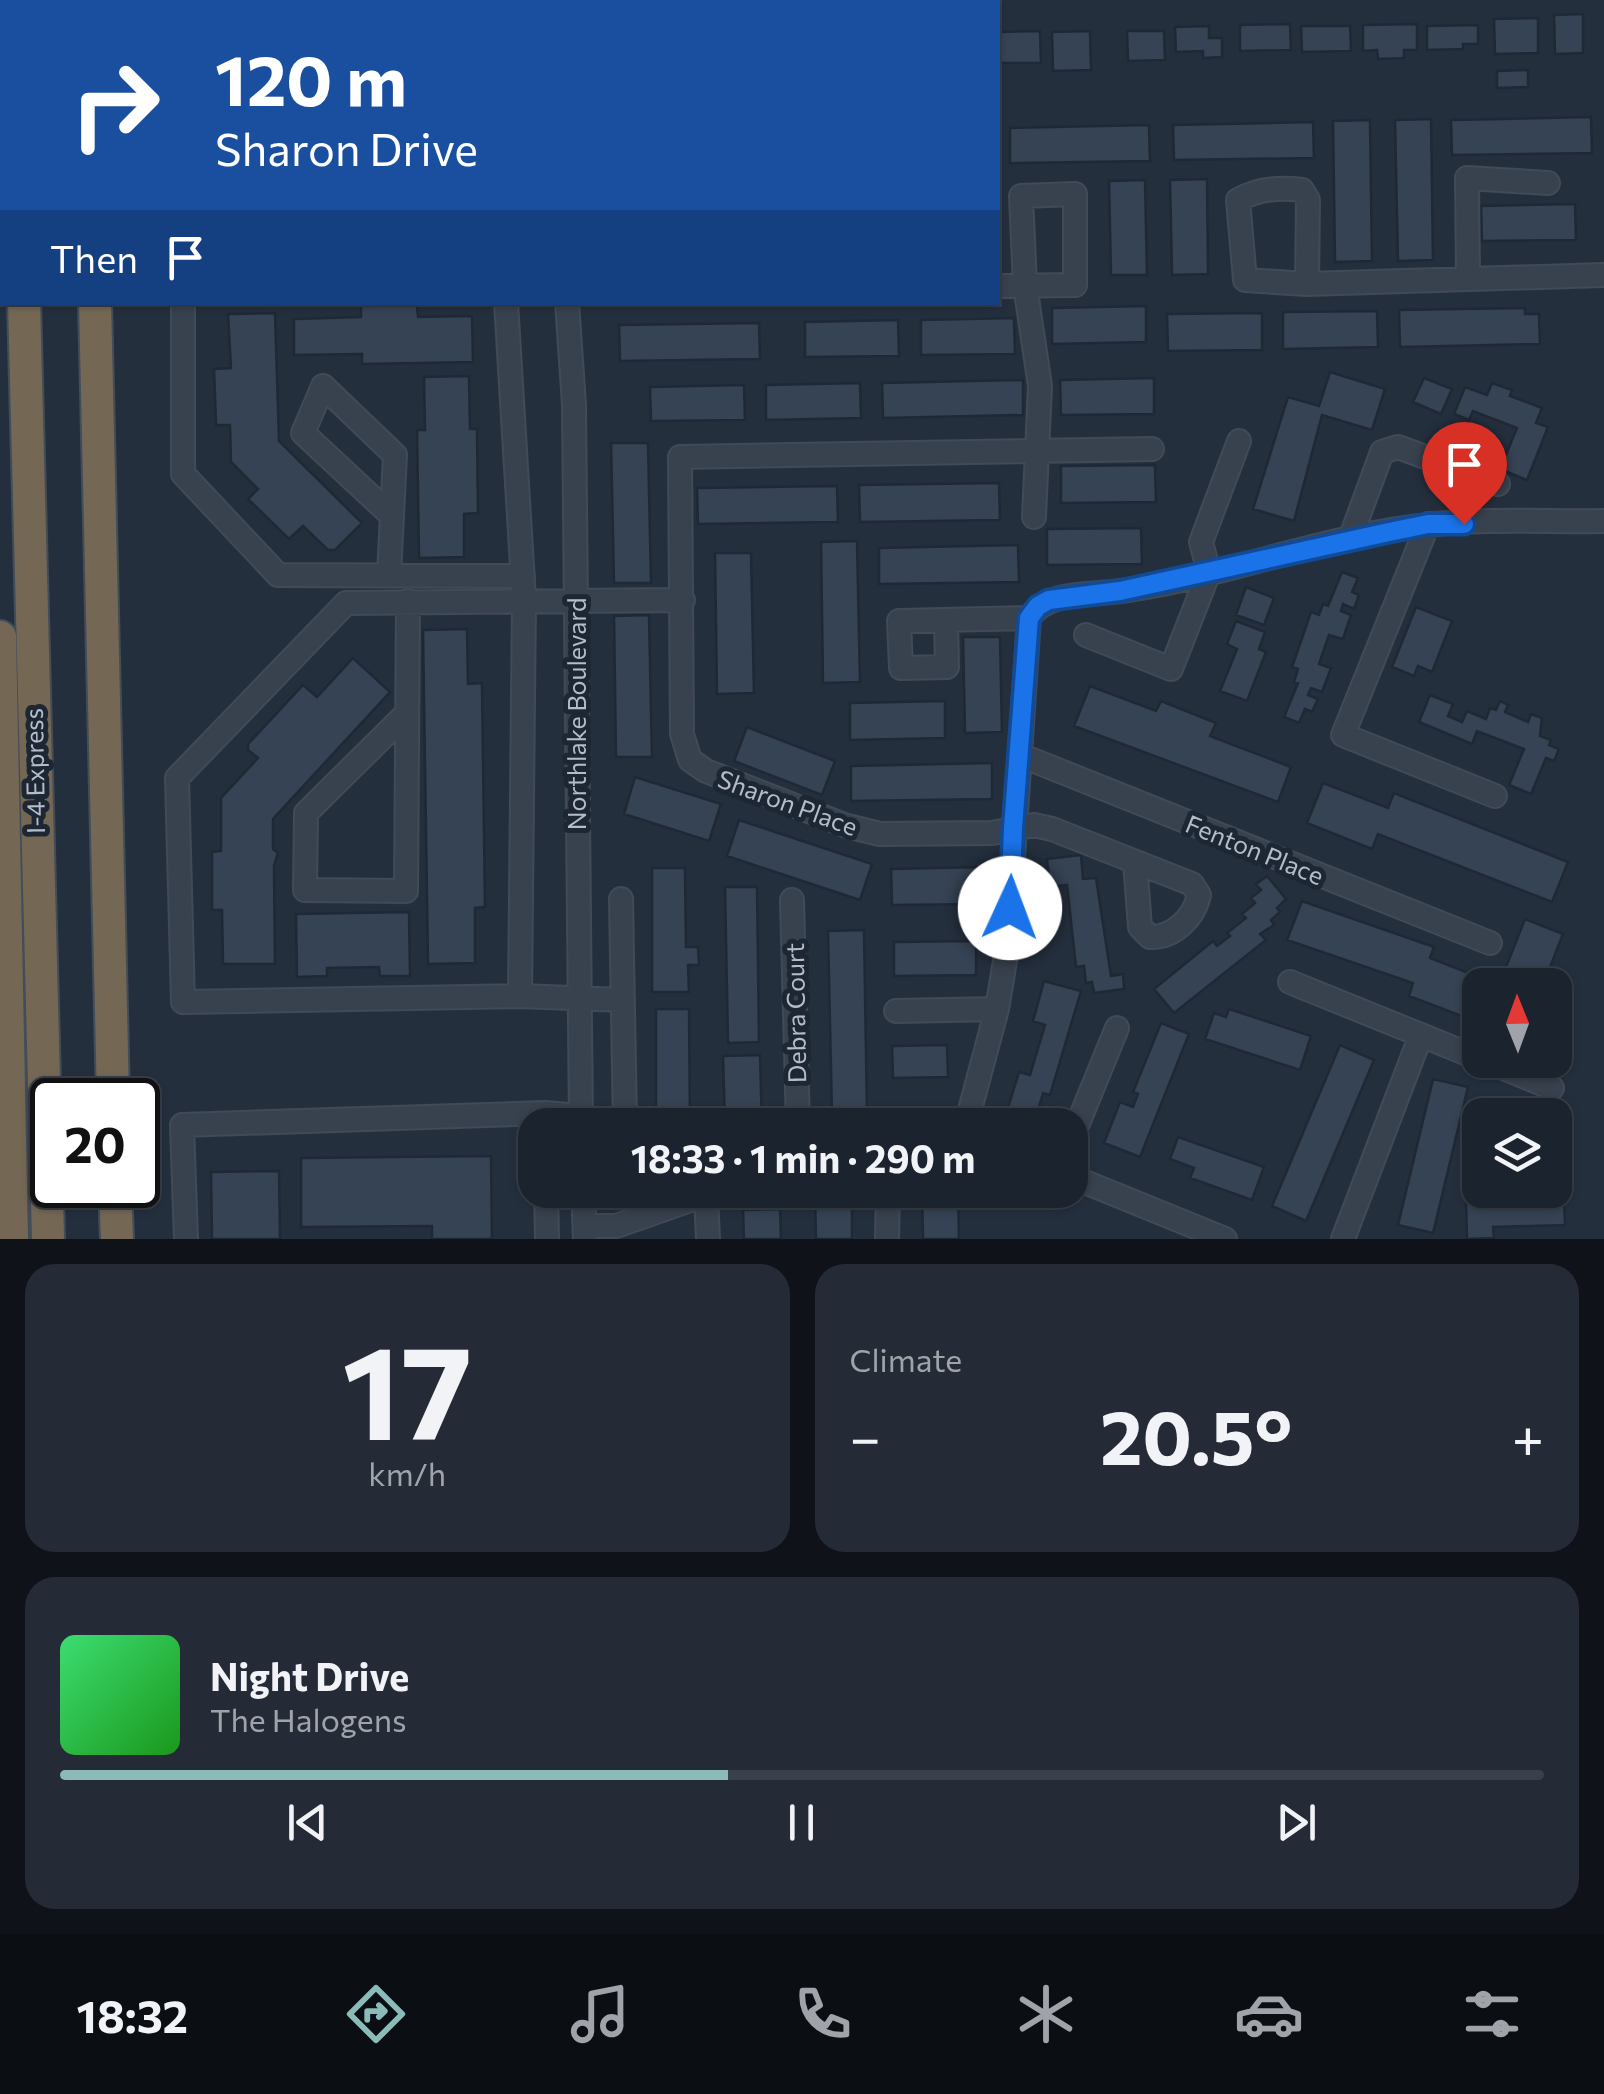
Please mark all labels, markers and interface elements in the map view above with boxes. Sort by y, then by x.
text: 120 m [215,35,407,120]
icon: right [50,40,180,170]
text: Sharon Drive [215,120,478,175]
icon: arrive [158,230,213,285]
text: Then [50,234,138,281]
pin [1422,422,1507,525]
icon: arrive [1437,437,1492,492]
street label: Northlake Boulevard [561,598,591,830]
street label: I-4 Express [18,708,50,834]
street label: Sharon Place [714,763,862,841]
street label: Fenton Place [1182,808,1328,890]
position arrow [958,856,1062,960]
street label: Debra Court [779,943,811,1083]
north arrow [1462,968,1572,1078]
map controls [1462,968,1572,1208]
speed limit sign: 20 [30,1078,160,1208]
button: layers [1462,1098,1572,1208]
text: 18:33 · 1 min · 290 m [631,1134,975,1181]
text: 17 [342,1308,472,1467]
text: Climate [850,1339,962,1379]
text: 20.5° [1100,1389,1292,1480]
text: − [850,1402,881,1469]
text: + [1512,1402,1544,1469]
text: km/h [368,1453,446,1493]
text: Night Drive [210,1652,409,1699]
text: The Halogens [210,1699,407,1739]
icon: previous [280,1795,335,1850]
icon: pause [774,1795,829,1850]
icon: next [1269,1795,1324,1850]
icon: directions [341,1979,411,2049]
icon: music [565,1979,635,2049]
icon: phone [788,1979,858,2049]
icon: climate [1011,1979,1081,2049]
icon: car [1234,1979,1304,2049]
icon: filters [1457,1979,1527,2049]
text: 18:32 [77,1987,188,2042]

